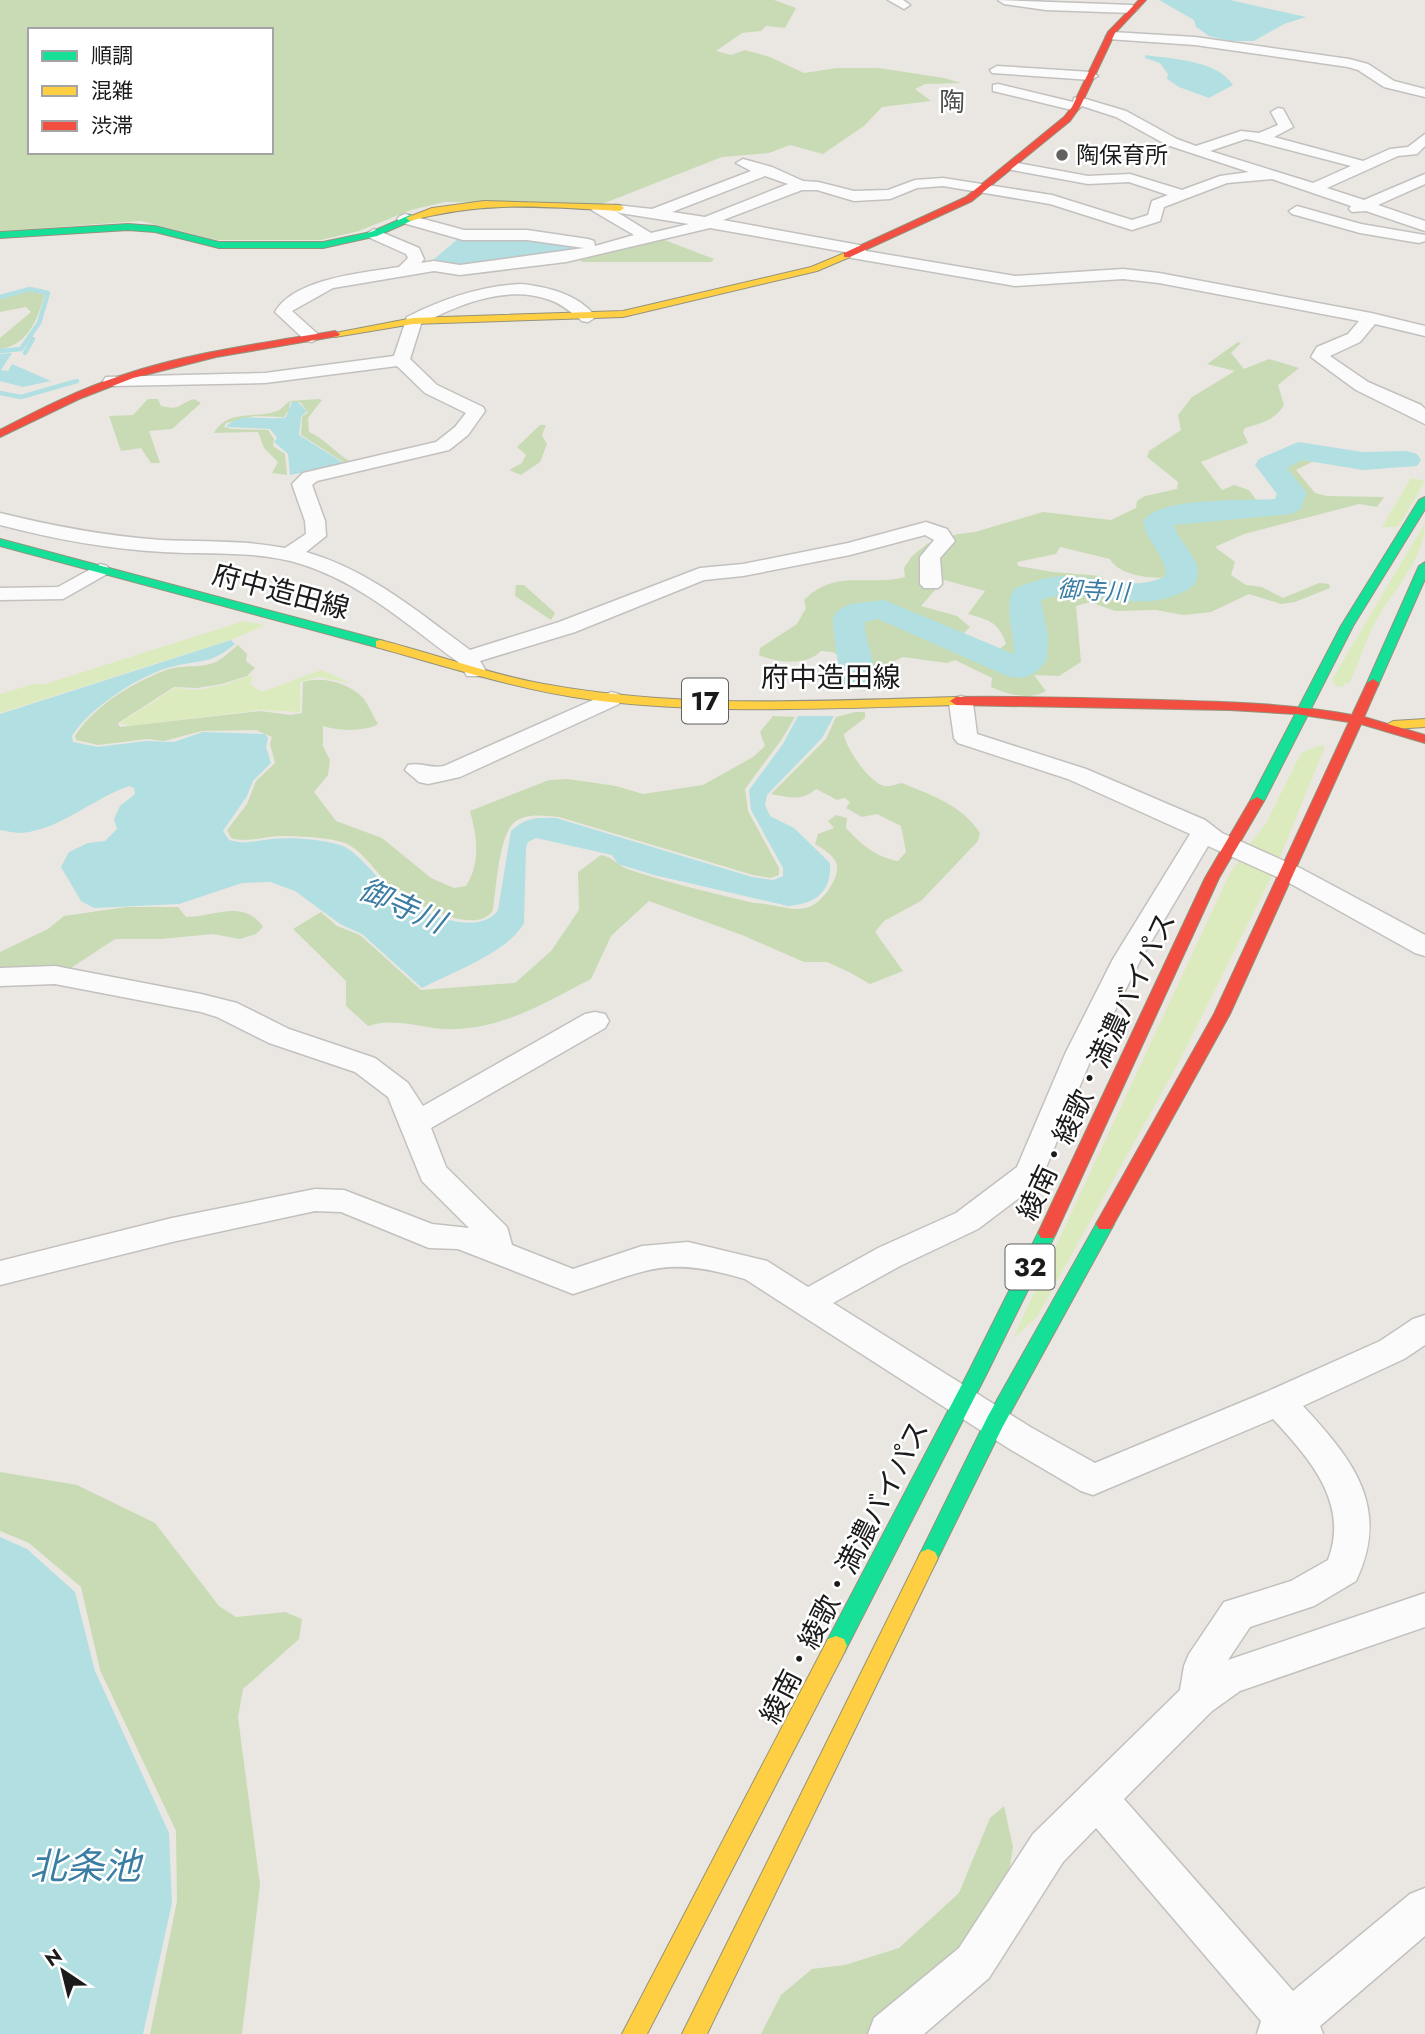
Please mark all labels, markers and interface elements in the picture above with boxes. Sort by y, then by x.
legend [28,28,273,154]
text: 順調 [91,41,133,71]
text: 混雑 [91,76,133,106]
district label: 陶 [939,83,965,121]
text: 渋滞 [91,111,133,141]
place label: 陶保育所 [1076,138,1168,172]
marker: 陶保育所 [1054,147,1070,163]
street label: 府中造田線 [208,554,354,629]
water label: 御寺川 [1056,571,1133,610]
street label: 府中造田線 [761,657,901,698]
road number: 17 [682,678,728,723]
water label: 御寺川 [352,868,455,945]
street label: 綾南・綾歌・満濃バイパス [1007,906,1186,1227]
road number: 32 [1006,1244,1054,1290]
street label: 綾南・綾歌・満濃バイパス [750,1413,939,1731]
water label: 北条池 [30,1839,144,1893]
north arrow [28,1936,98,2006]
text: N [40,1942,67,1973]

